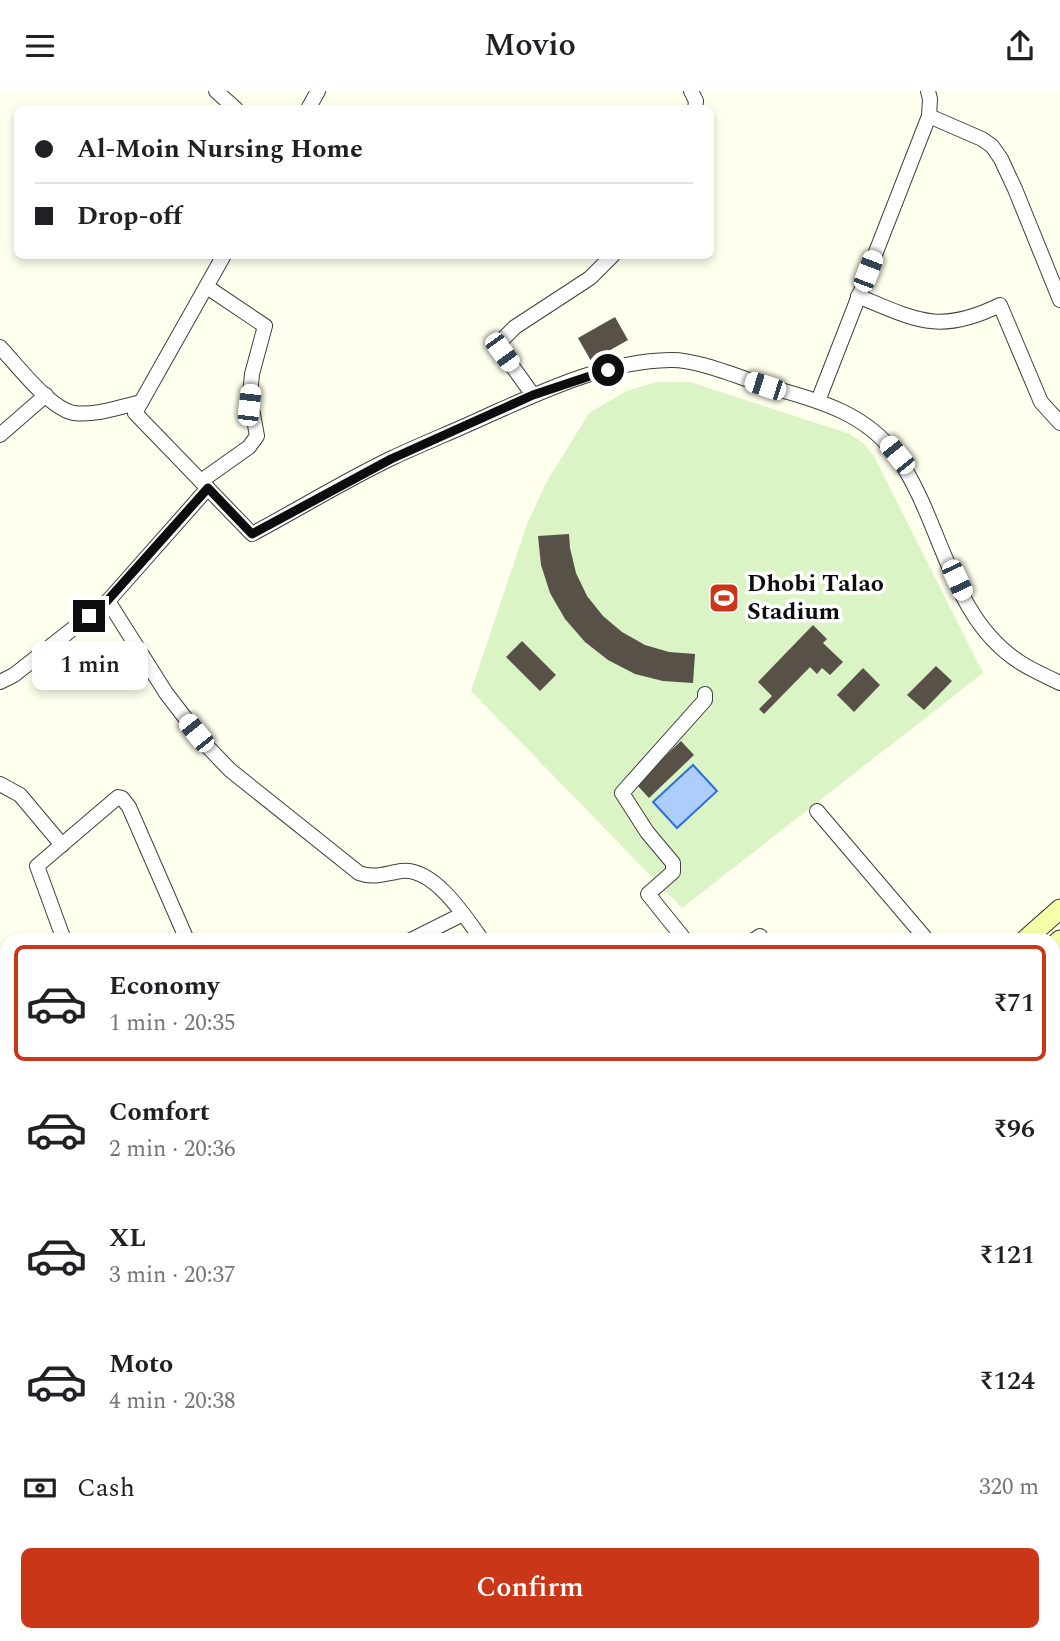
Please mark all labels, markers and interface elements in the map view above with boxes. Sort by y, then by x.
text: Movio [484,21,576,70]
icon: menu [21,27,59,65]
icon: share [1001,27,1039,65]
text: Al-Moin Nursing Home [77,129,363,169]
text: Drop-off [77,196,182,236]
car [851,248,886,294]
car [482,329,523,375]
route start [592,354,624,386]
car [742,370,789,402]
car [237,383,262,427]
car [876,432,919,478]
car [939,557,976,603]
place label: Dhobi Talao Stadium [747,566,884,630]
sports icon: Dhobi Talao Stadium [707,581,741,615]
route end [73,600,105,632]
callout: 1 min [31,641,147,689]
text: 1 min [60,648,120,683]
car [175,710,218,756]
text: Economy [109,966,219,1006]
icon: car [25,972,88,1035]
text: ₹71 [993,983,1035,1023]
text: 1 min · 20:35 [109,1006,236,1041]
text: Comfort [109,1092,210,1132]
icon: car [25,1098,88,1161]
text: ₹96 [993,1109,1035,1149]
text: 2 min · 20:36 [109,1132,236,1167]
text: XL [109,1218,146,1258]
icon: car [25,1224,88,1287]
text: ₹121 [979,1235,1035,1275]
text: 3 min · 20:37 [109,1258,236,1293]
text: Moto [109,1344,173,1384]
icon: car [25,1350,88,1413]
text: ₹124 [979,1361,1035,1401]
text: 4 min · 20:38 [109,1384,236,1419]
text: Cash [77,1468,135,1508]
icon: cash [21,1469,59,1507]
text: 320 m [979,1470,1039,1505]
button: Confirm [21,1548,1039,1628]

